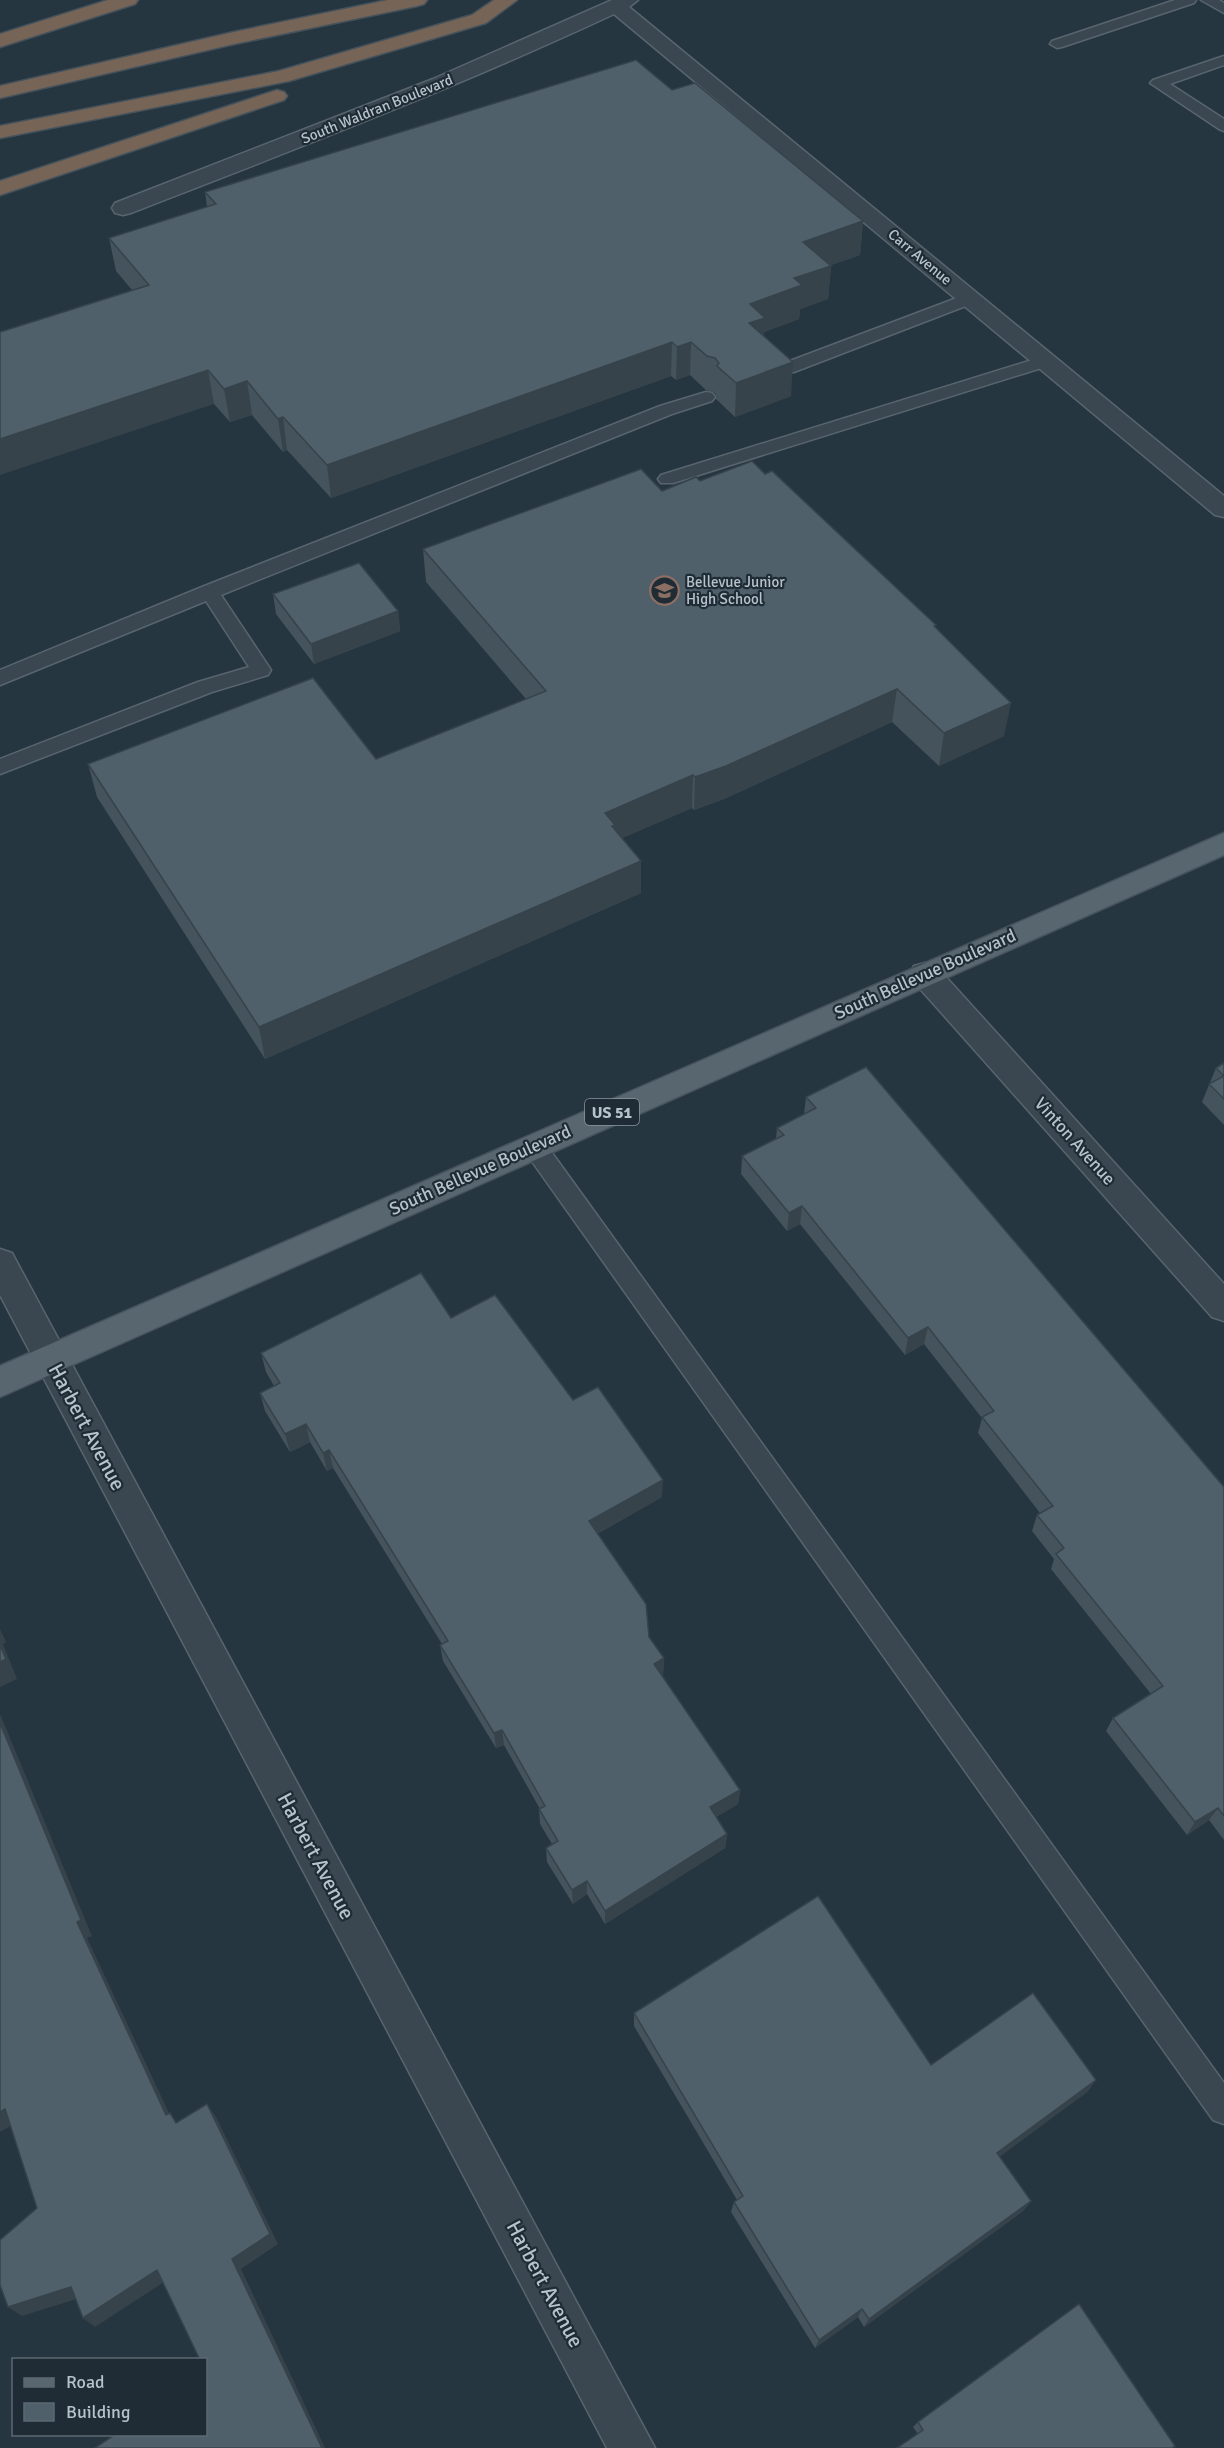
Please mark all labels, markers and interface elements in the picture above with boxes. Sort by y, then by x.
street label: South Waldran Boulevard [299,70,456,148]
street label: Carr Avenue [884,225,956,289]
place label: Bellevue Junior High School [686,573,785,608]
school or university icon: Bellevue Junior High School [649,575,681,607]
street label: South Bellevue Boulevard [831,924,1019,1024]
street label: Vinton Avenue [1030,1093,1120,1189]
road number: US 51 [585,1099,639,1125]
street label: South Bellevue Boulevard [386,1120,574,1220]
street label: Harbert Avenue [43,1359,131,1495]
street label: Harbert Avenue [272,1788,360,1924]
street label: Harbert Avenue [501,2216,589,2352]
legend [12,2358,207,2436]
text: Road [66,2371,105,2393]
text: Building [66,2401,130,2423]

